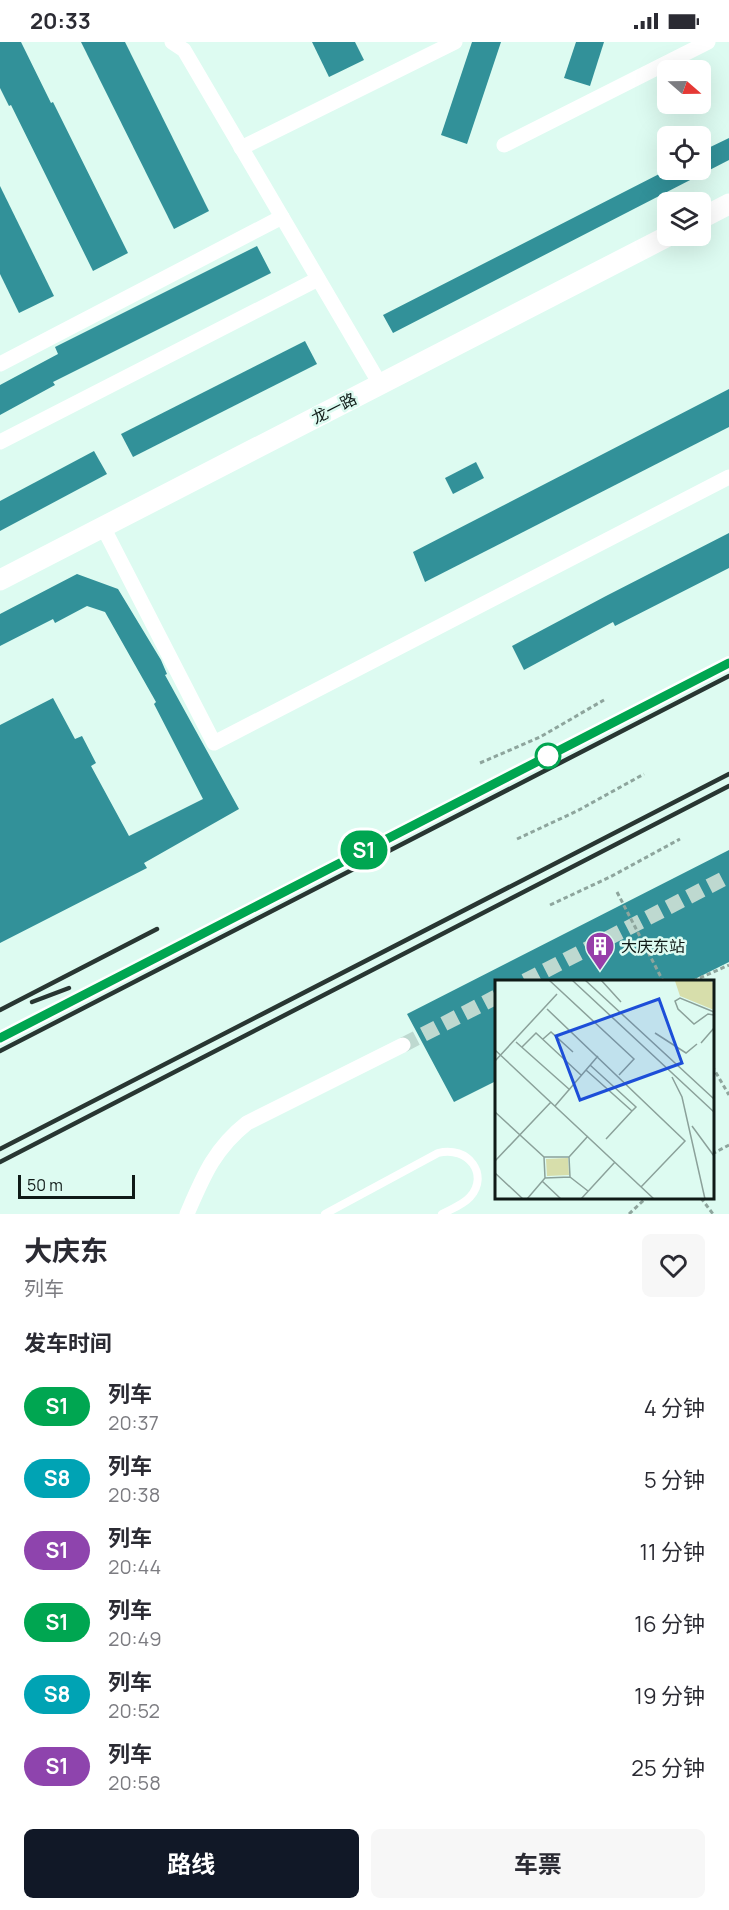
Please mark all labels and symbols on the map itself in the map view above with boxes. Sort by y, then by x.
north arrow [657,60,711,114]
street label: 龙一路 [308,387,360,429]
unlabelled marker [535,743,561,769]
line badge: S1 [337,830,391,870]
building icon: 大庆东站 [584,930,616,972]
place label: 大庆东站 [621,935,685,957]
inset map [495,980,714,1199]
scale bar [18,1172,135,1200]

